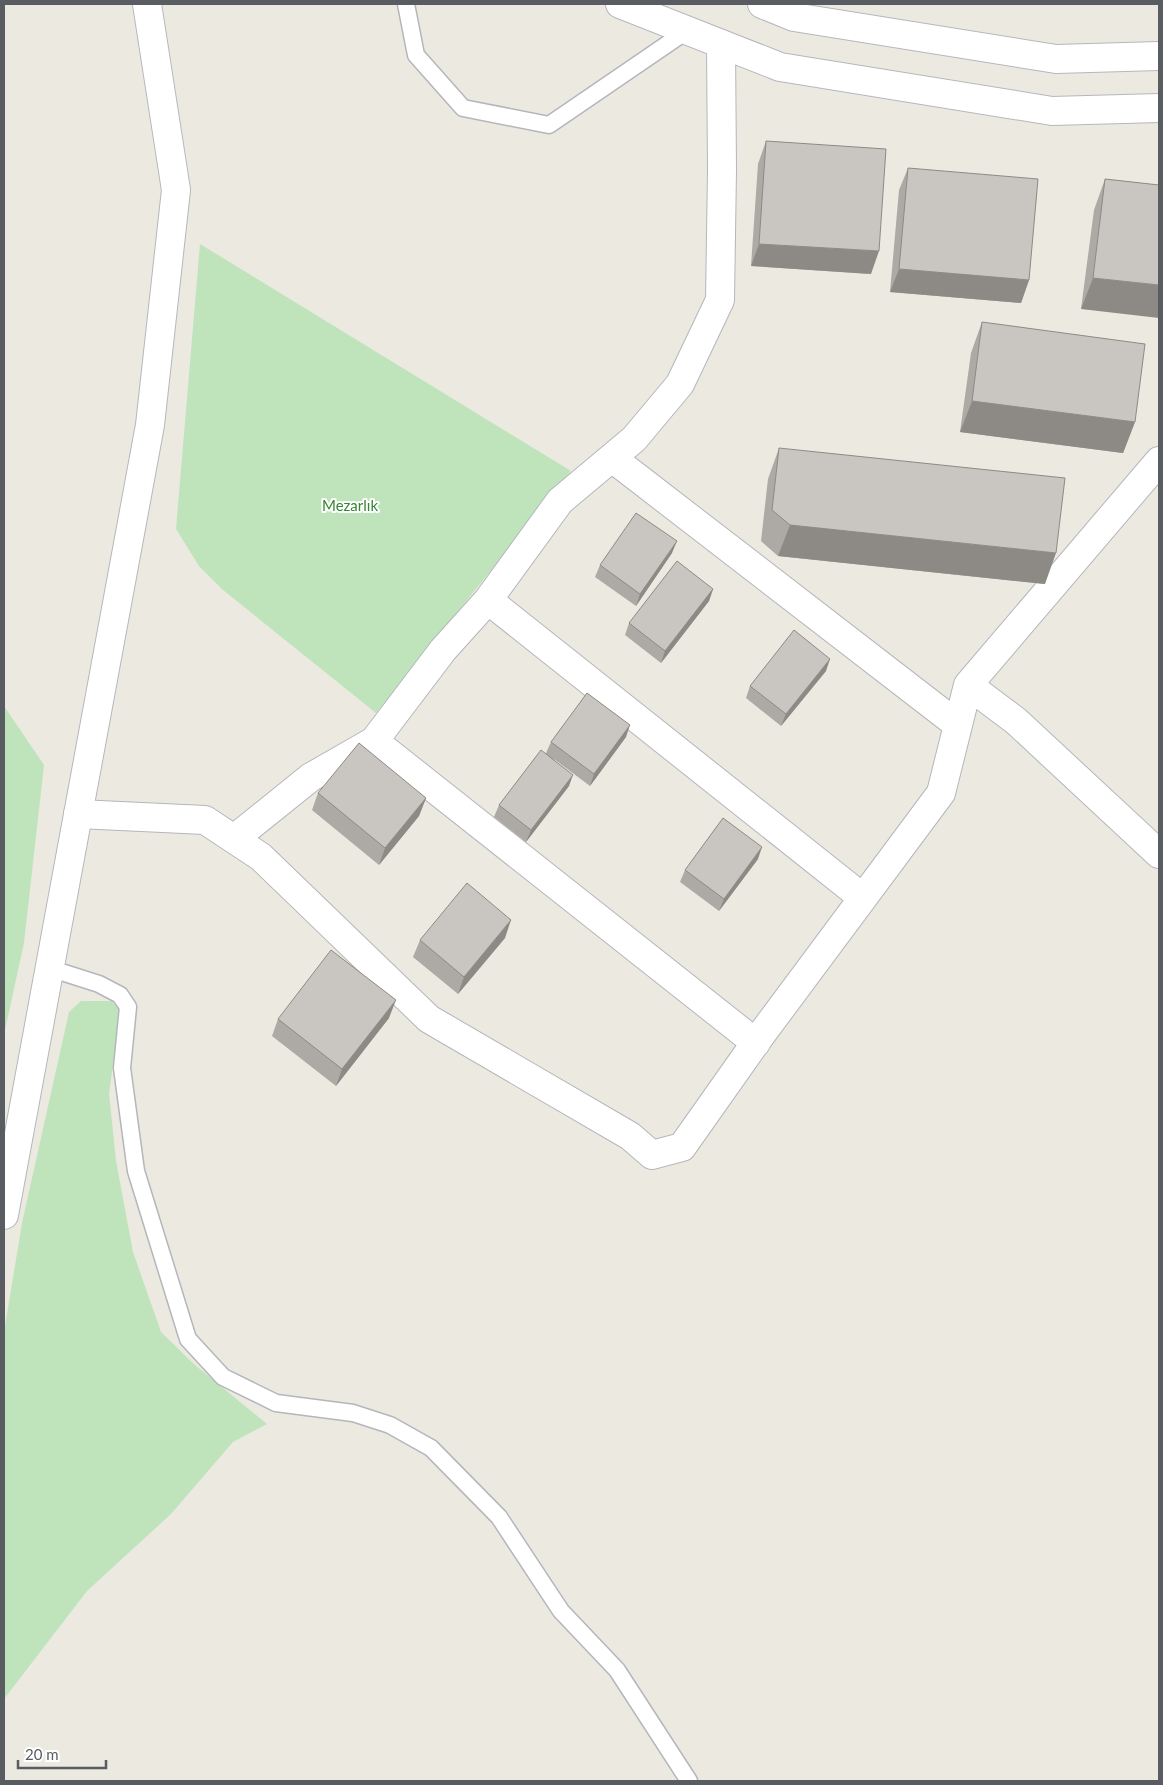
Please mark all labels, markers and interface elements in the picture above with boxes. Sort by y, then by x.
park label: Mezarlık [322,496,378,514]
scale bar [18,1738,105,1770]
text: 20 m [25,1745,59,1763]

